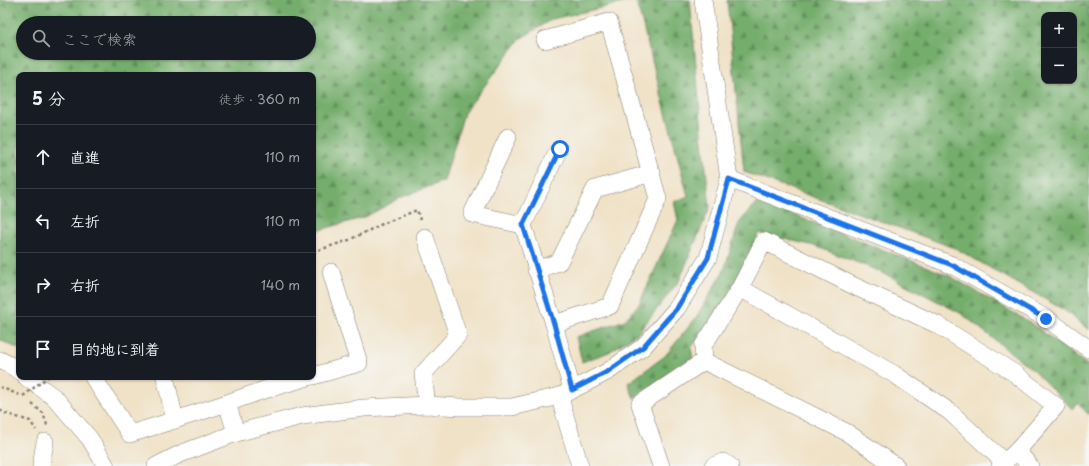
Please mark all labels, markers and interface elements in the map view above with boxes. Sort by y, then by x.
map controls [1041,12,1077,84]
button: + [1041,12,1077,48]
search box [16,16,316,60]
icon: search [30,27,52,49]
text: ここで検索 [62,27,137,50]
button: − [1041,48,1077,84]
text: 5 分 [32,85,65,111]
text: 徒歩 · 360 m [219,89,300,108]
route start [551,140,569,158]
text: 直進 [70,145,100,168]
icon: ahead [32,146,54,168]
text: 110 m [265,147,300,166]
text: 左折 [70,209,100,232]
icon: left [32,210,54,232]
text: 110 m [265,211,300,230]
text: 右折 [70,273,100,296]
icon: right [32,274,54,296]
text: 140 m [261,275,300,294]
route end [1037,310,1055,328]
text: 目的地に到着 [70,337,160,360]
icon: arrive [32,338,54,360]

